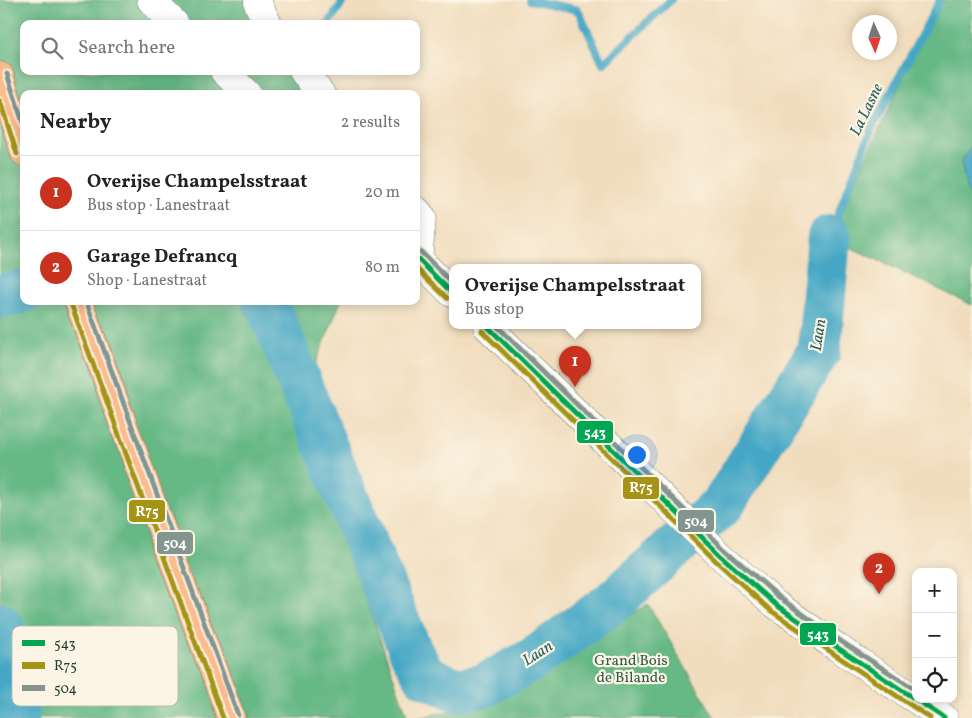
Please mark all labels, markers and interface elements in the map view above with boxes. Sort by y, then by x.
north arrow [852,15,897,60]
search box [20,20,420,75]
icon: search [38,34,66,62]
text: Search here [78,35,175,61]
water label: La Lasne [845,80,889,140]
text: Nearby [40,108,111,137]
text: 2 results [341,112,400,134]
text: Overijse Champelsstraat [87,169,307,195]
text: 1 [53,182,59,204]
text: 20 m [365,182,400,204]
text: Bus stop · Lanestraat [87,195,230,217]
text: Garage Defrancq [87,244,237,270]
text: 2 [52,257,60,279]
text: 80 m [365,257,400,279]
popup [449,264,701,329]
text: Shop · Lanestraat [87,270,207,292]
text: Overijse Champelsstraat [465,273,685,299]
text: Bus stop [465,299,524,321]
water label: Laan [806,317,832,353]
pin: 1 [559,346,591,387]
line badge: 543 [576,420,614,444]
text: 543 [584,424,606,443]
your location [624,442,650,468]
line badge: R75 [622,476,660,500]
text: R75 [629,479,653,498]
line badge: R75 [128,499,166,523]
text: R75 [135,503,159,522]
line badge: 504 [677,509,715,533]
text: 504 [684,513,708,532]
line badge: 504 [156,531,194,555]
text: 504 [163,535,187,554]
pin: 2 [863,553,895,594]
map controls [912,568,957,703]
button: + [912,568,957,613]
button: − [912,613,957,658]
line badge: 543 [799,622,837,646]
legend [12,626,178,706]
text: 543 [807,626,829,645]
text: 543 [54,635,76,654]
water label: Laan [519,636,557,672]
park label: Grand Bois de Bilande [594,651,668,689]
text: R75 [54,657,77,676]
button: locate [912,658,957,703]
text: 504 [54,680,77,699]

